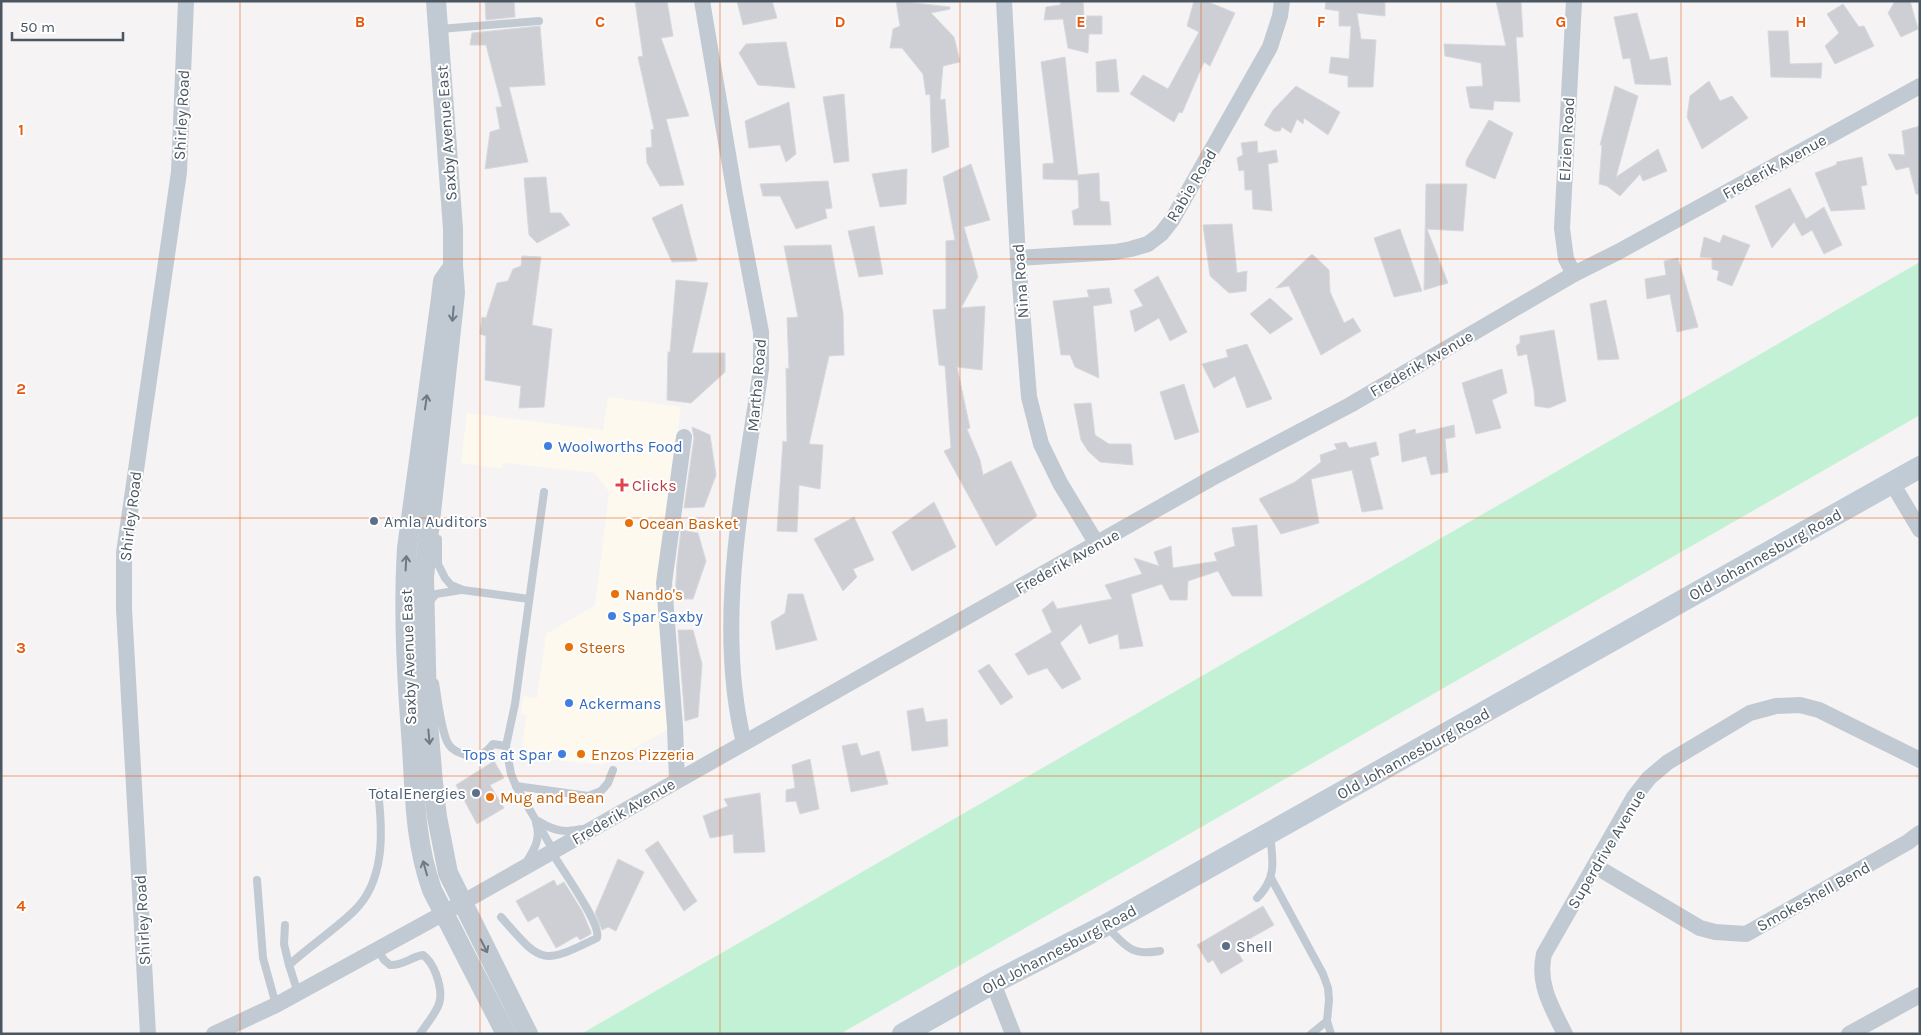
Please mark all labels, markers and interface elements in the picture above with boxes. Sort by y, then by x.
scale bar [12,10,124,42]
text: B [355,12,365,31]
text: C [595,12,605,31]
text: D [835,12,846,31]
text: E [1076,12,1086,31]
text: F [1317,12,1326,31]
text: G [1556,12,1566,31]
text: H [1795,12,1807,31]
text: 50 m [20,18,55,36]
street label: Saxby Avenue East [432,64,461,202]
street label: Shirley Road [170,69,193,161]
street label: Elzien Road [1555,96,1578,182]
text: 1 [18,120,24,139]
street label: Frederik Avenue [1719,130,1830,203]
street label: Rabie Road [1162,145,1221,225]
street label: Nina Road [1008,243,1033,319]
one-way arrow [449,306,458,322]
street label: Frederik Avenue [1366,326,1476,401]
street label: Martha Road [743,338,770,432]
text: 2 [16,379,26,398]
one-way arrow [421,394,431,410]
place label: Woolworths Food [558,437,683,456]
marker: Woolworths Food [542,440,554,452]
street label: Shirley Road [116,470,145,562]
place label: Clicks [632,476,677,495]
marker: Clicks [616,479,628,491]
street label: Old Johannesburg Road [1685,504,1845,604]
place label: Amla Auditors [384,512,487,531]
place label: Ocean Basket [639,514,738,533]
marker: Amla Auditors [368,515,380,527]
marker: Ocean Basket [623,517,635,529]
street label: Frederik Avenue [1012,525,1123,598]
one-way arrow [402,555,411,571]
place label: Nando's [625,585,683,604]
marker: Nando's [609,588,621,600]
street label: Saxby Avenue East [397,589,420,725]
place label: Spar Saxby [622,607,704,626]
marker: Spar Saxby [606,610,618,622]
text: 3 [16,638,26,657]
place label: Steers [579,638,625,657]
marker: Steers [563,641,575,653]
place label: Ackermans [579,694,661,713]
marker: Ackermans [563,697,575,709]
street label: Old Johannesburg Road [1333,703,1493,803]
one-way arrow [425,729,434,745]
place label: Tops at Spar [463,745,552,764]
place label: Enzos Pizzeria [591,745,695,764]
marker: Tops at Spar [556,748,568,760]
marker: Enzos Pizzeria [575,748,587,760]
street label: Frederik Avenue [568,774,678,849]
place label: TotalEnergies [368,784,466,803]
street label: Superdrive Avenue [1563,786,1649,912]
marker: TotalEnergies [470,787,482,799]
place label: Mug and Bean [500,788,604,807]
marker: Mug and Bean [484,791,496,803]
street label: Smokeshell Bend [1753,857,1873,936]
one-way arrow [419,861,429,877]
street label: Shirley Road [131,874,154,966]
text: 4 [16,896,26,915]
street label: Old Johannesburg Road [979,901,1140,998]
place label: Shell [1236,937,1273,956]
one-way arrow [479,938,489,953]
marker: Shell [1220,940,1232,952]

